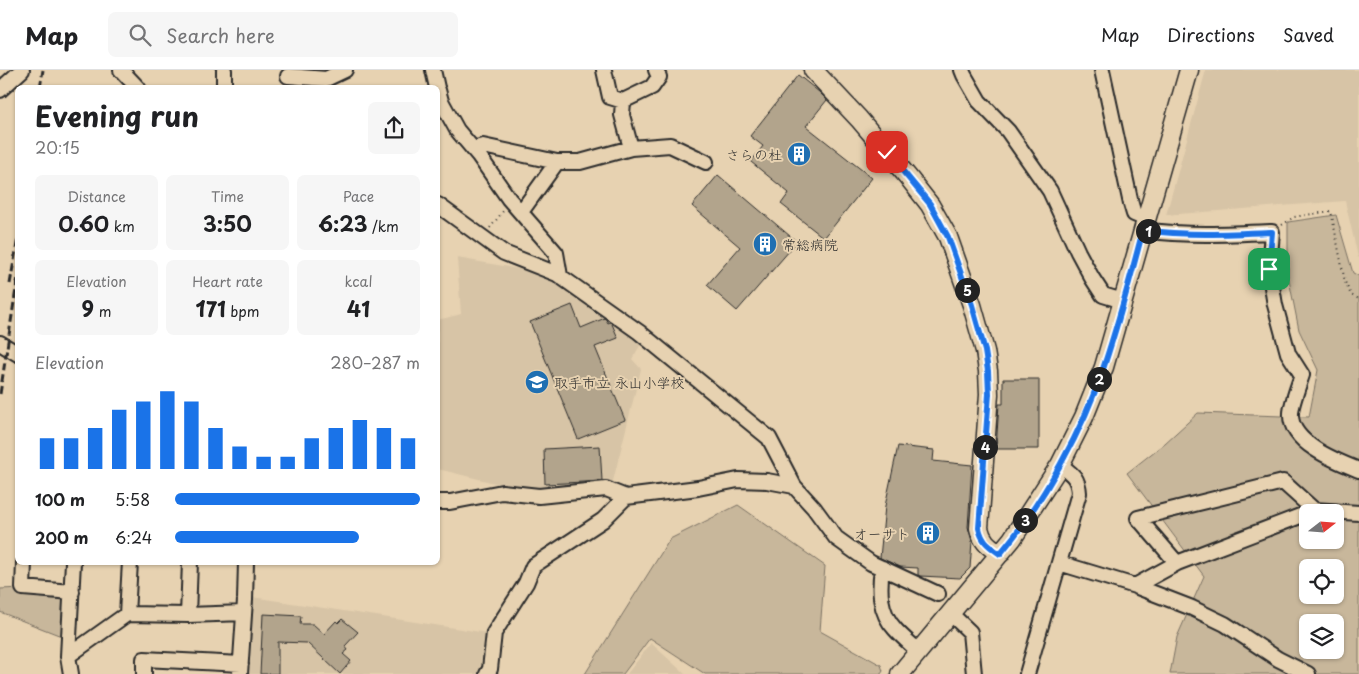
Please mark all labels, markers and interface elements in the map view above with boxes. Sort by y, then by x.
search box [108,12,458,57]
text: Map [25,17,78,53]
icon: search [126,21,154,49]
text: Search here [166,21,275,49]
text: Map [1101,21,1139,48]
text: Directions [1167,21,1255,48]
text: Saved [1283,21,1334,48]
text: Evening run [35,94,199,137]
button: share [368,102,420,154]
pin [866,131,908,173]
text: 20:15 [35,135,80,159]
icon: check [873,138,901,166]
building icon: さらの杜 [786,141,812,167]
place label: さらの杜 [726,144,782,165]
text: Distance [67,186,126,207]
text: Time [211,186,244,207]
text: Pace [343,186,374,207]
text: 0.60 [58,207,109,239]
text: 3:50 [203,207,252,239]
text: 6:23 [318,207,367,239]
text: km [109,216,135,237]
text: /km [367,216,399,237]
pin: 1 [1136,218,1160,244]
text: 1 [1145,221,1152,242]
building icon: 常総病院 [752,231,778,257]
place label: 常総病院 [782,234,838,255]
pin [1248,248,1290,290]
icon: arrive [1255,255,1283,283]
text: Elevation [66,271,127,292]
text: Heart rate [192,271,263,292]
text: kcal [345,271,372,292]
pin: 5 [954,278,980,302]
text: 5 [963,280,972,301]
text: 9 [82,292,94,324]
text: 171 [196,292,226,324]
text: 41 [347,292,370,324]
text: m [94,301,111,322]
text: bpm [226,301,259,322]
text: Elevation [35,350,104,374]
text: 280–287 m [330,350,420,374]
pin: 2 [1086,366,1112,392]
school or university icon: 取手市立 永山小学校 [524,369,550,395]
text: 2 [1095,369,1104,390]
place label: 取手市立 永山小学校 [554,372,685,393]
pin: 4 [972,434,998,460]
text: 4 [981,437,990,458]
text: 100 m [35,487,85,511]
text: 5:58 [115,487,150,511]
north arrow [1299,504,1344,549]
map controls [1299,504,1344,659]
pin: 3 [1012,508,1038,532]
text: 3 [1021,510,1030,531]
building icon: オーサト [915,520,941,546]
place label: オーサト [853,523,910,544]
text: 200 m [35,525,89,549]
text: 6:24 [115,525,152,549]
button: locate [1299,559,1344,604]
button: layers [1299,614,1344,659]

